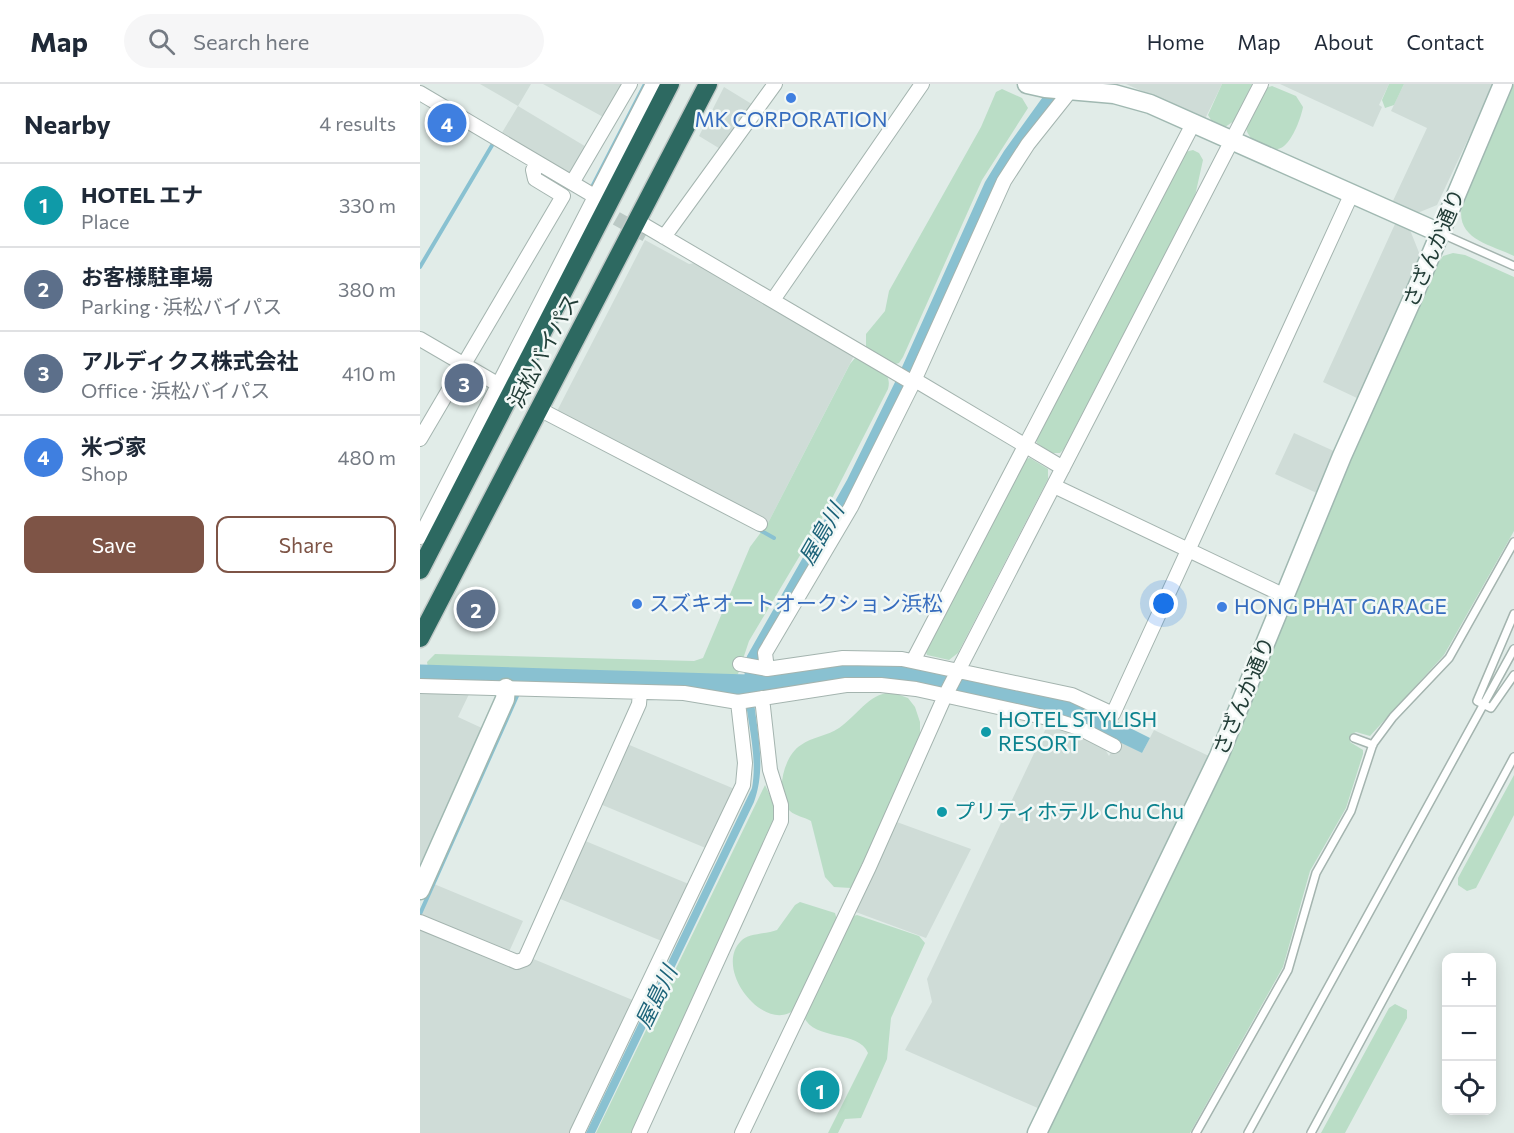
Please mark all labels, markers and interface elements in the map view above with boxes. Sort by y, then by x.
search box [124,14,544,68]
text: Map [30,24,88,58]
icon: search [145,25,178,58]
text: Search here [193,28,309,55]
text: Home [1147,29,1204,54]
text: Map [1237,29,1281,54]
text: About [1314,29,1373,54]
text: Contact [1406,29,1484,54]
marker: MK CORPORATION [784,91,798,105]
pin: 4 [428,100,466,146]
place label: MK CORPORATION [694,106,888,131]
text: Nearby [24,108,111,139]
text: 4 results [319,111,396,135]
text: HOTEL エナ [81,181,203,208]
street label: さざんか通り [1396,185,1469,310]
text: 1 [39,193,48,217]
text: 330 m [339,193,396,217]
text: Place [81,209,130,233]
text: お客様駐車場 [81,263,213,290]
text: 2 [38,277,49,301]
text: 380 m [338,277,396,301]
street label: 浜松バイパス [502,289,583,412]
text: Parking · 浜松バイパス [81,294,282,318]
text: アルディクス株式会社 [81,347,299,374]
pin: 3 [444,360,483,406]
text: 3 [38,361,49,385]
text: 410 m [342,361,396,385]
text: Office · 浜松バイパス [81,378,270,402]
text: 米づ家 [81,433,147,460]
text: 4 [37,445,50,469]
text: 480 m [338,445,396,469]
text: Shop [81,461,128,485]
water label: 屋島川 [792,497,850,569]
button: Save [24,516,204,573]
button: Share [216,516,396,573]
pin: 2 [456,586,496,632]
your location [1149,589,1178,618]
place label: スズキオートオークション浜松 [649,590,943,615]
place label: HONG PHAT GARAGE [1234,593,1447,618]
marker: スズキオートオークション浜松 [630,597,644,611]
marker: HONG PHAT GARAGE [1215,600,1229,614]
street label: さざんか通り [1206,633,1279,758]
place label: HOTEL STYLISH RESORT [998,706,1157,755]
marker: HOTEL STYLISH RESORT [979,725,993,739]
place label: プリティホテル Chu Chu [954,798,1184,823]
marker: プリティホテル Chu Chu [935,805,949,819]
map controls [1442,953,1496,1115]
button: + [1442,953,1496,1007]
water label: 屋島川 [629,959,683,1032]
button: − [1442,1007,1496,1061]
button: locate [1442,1061,1496,1115]
pin: 1 [800,1068,840,1112]

